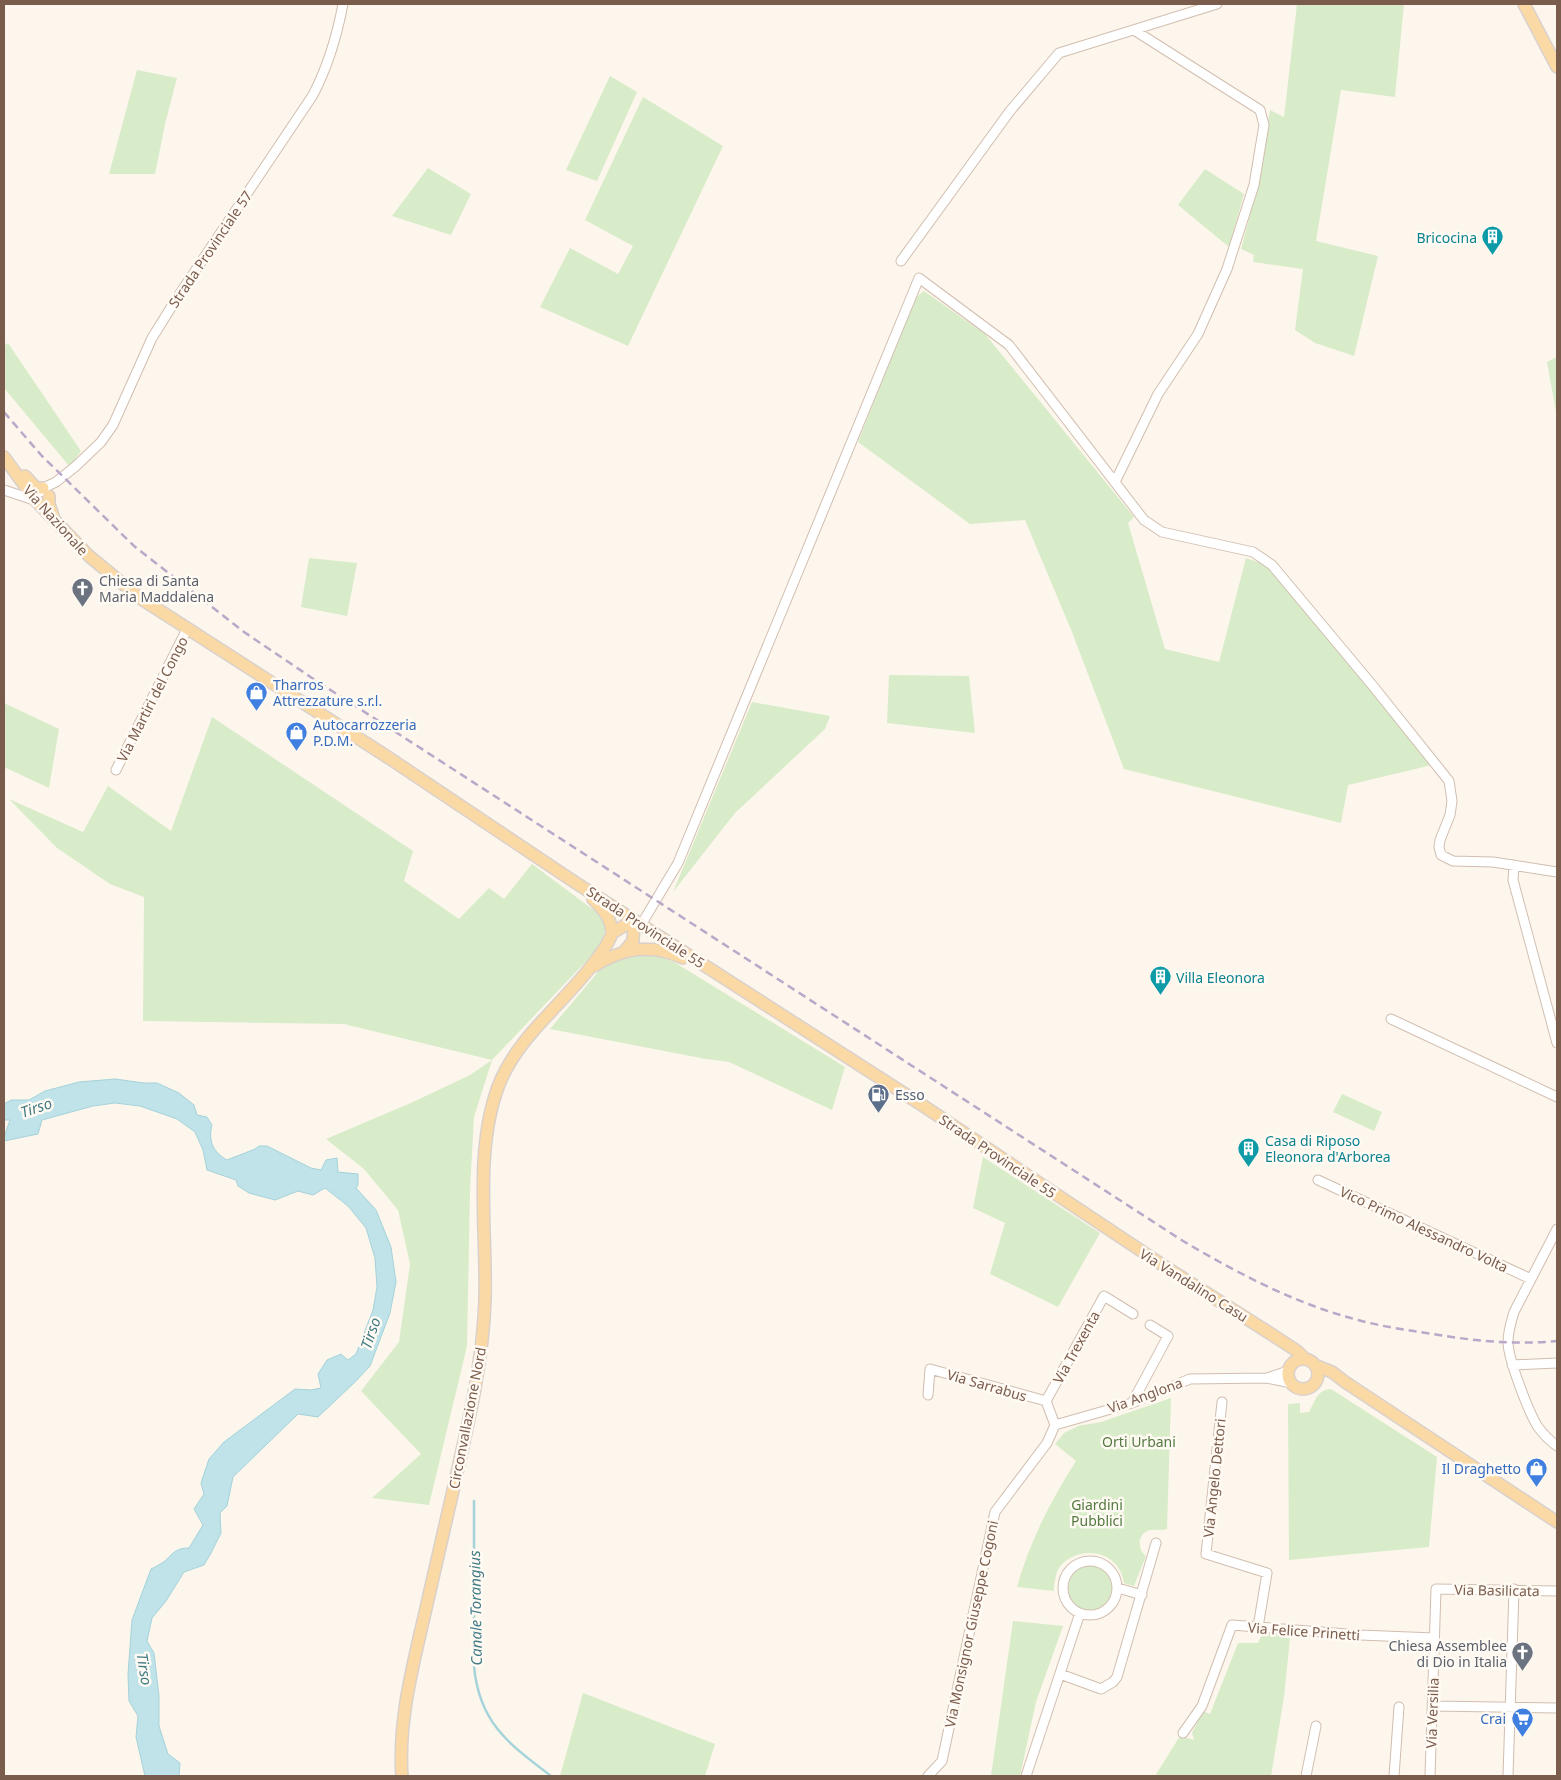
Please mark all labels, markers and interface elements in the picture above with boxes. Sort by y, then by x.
street label: Strada Provinciale 57 [164,187,256,311]
building icon: Bricocina [1481,225,1505,256]
place label: Bricocina [1416,228,1477,247]
street label: Via Nazionale [19,481,93,559]
place label: Chiesa di Santa Maria Maddalena [99,571,214,606]
church icon: Chiesa di Santa Maria Maddalena [71,576,95,607]
street label: Via Martiri del Congo [112,633,192,765]
place label: Tharros Attrezzature s.r.l. [273,675,382,710]
shop icon: Tharros Attrezzature s.r.l. [245,680,269,711]
place label: Autocarrozzeria P.D.M. [313,715,417,750]
shop icon: Autocarrozzeria P.D.M. [285,720,309,751]
street label: Strada Provinciale 55 [583,882,709,972]
building icon: Villa Eleonora [1148,965,1172,996]
place label: Villa Eleonora [1176,968,1265,987]
fuel station icon: Esso [867,1082,891,1113]
place label: Esso [895,1085,925,1104]
water label: Tirso [17,1092,55,1122]
street label: Strada Provinciale 55 [936,1110,1060,1202]
place label: Casa di Riposo Eleonora d'Arborea [1265,1131,1391,1166]
building icon: Casa di Riposo Eleonora d'Arborea [1237,1136,1261,1167]
street label: Vico Primo Alessandro Volta [1337,1182,1511,1276]
street label: Via Vandalino Casu [1136,1244,1252,1326]
street label: Via Trexenta [1048,1307,1104,1387]
water label: Tirso [355,1314,385,1352]
street label: Circonvallazione Nord [444,1346,490,1490]
street label: Via Sarrabus [945,1365,1029,1406]
street label: Via Anglona [1105,1373,1185,1417]
street label: Via Angelo Dettori [1198,1418,1230,1538]
park label: Orti Urbani [1102,1432,1176,1451]
shop icon: Il Draghetto [1525,1456,1549,1487]
place label: Il Draghetto [1442,1459,1521,1478]
park label: Giardini Pubblici [1071,1495,1123,1530]
street label: Via Monsignor Giuseppe Cogoni [940,1519,1002,1729]
water label: Canale Torangius [464,1550,486,1666]
street label: Via Basilicata [1454,1580,1540,1600]
street label: Via Felice Prinetti [1247,1618,1361,1644]
place label: Chiesa Assemblee di Dio in Italia [1388,1636,1507,1671]
church icon: Chiesa Assemblee di Dio in Italia [1511,1641,1535,1672]
water label: Tirso [133,1651,157,1687]
street label: Via Versilia [1421,1677,1443,1749]
supermarket icon: Crai [1510,1706,1534,1737]
place label: Crai [1480,1709,1506,1728]

